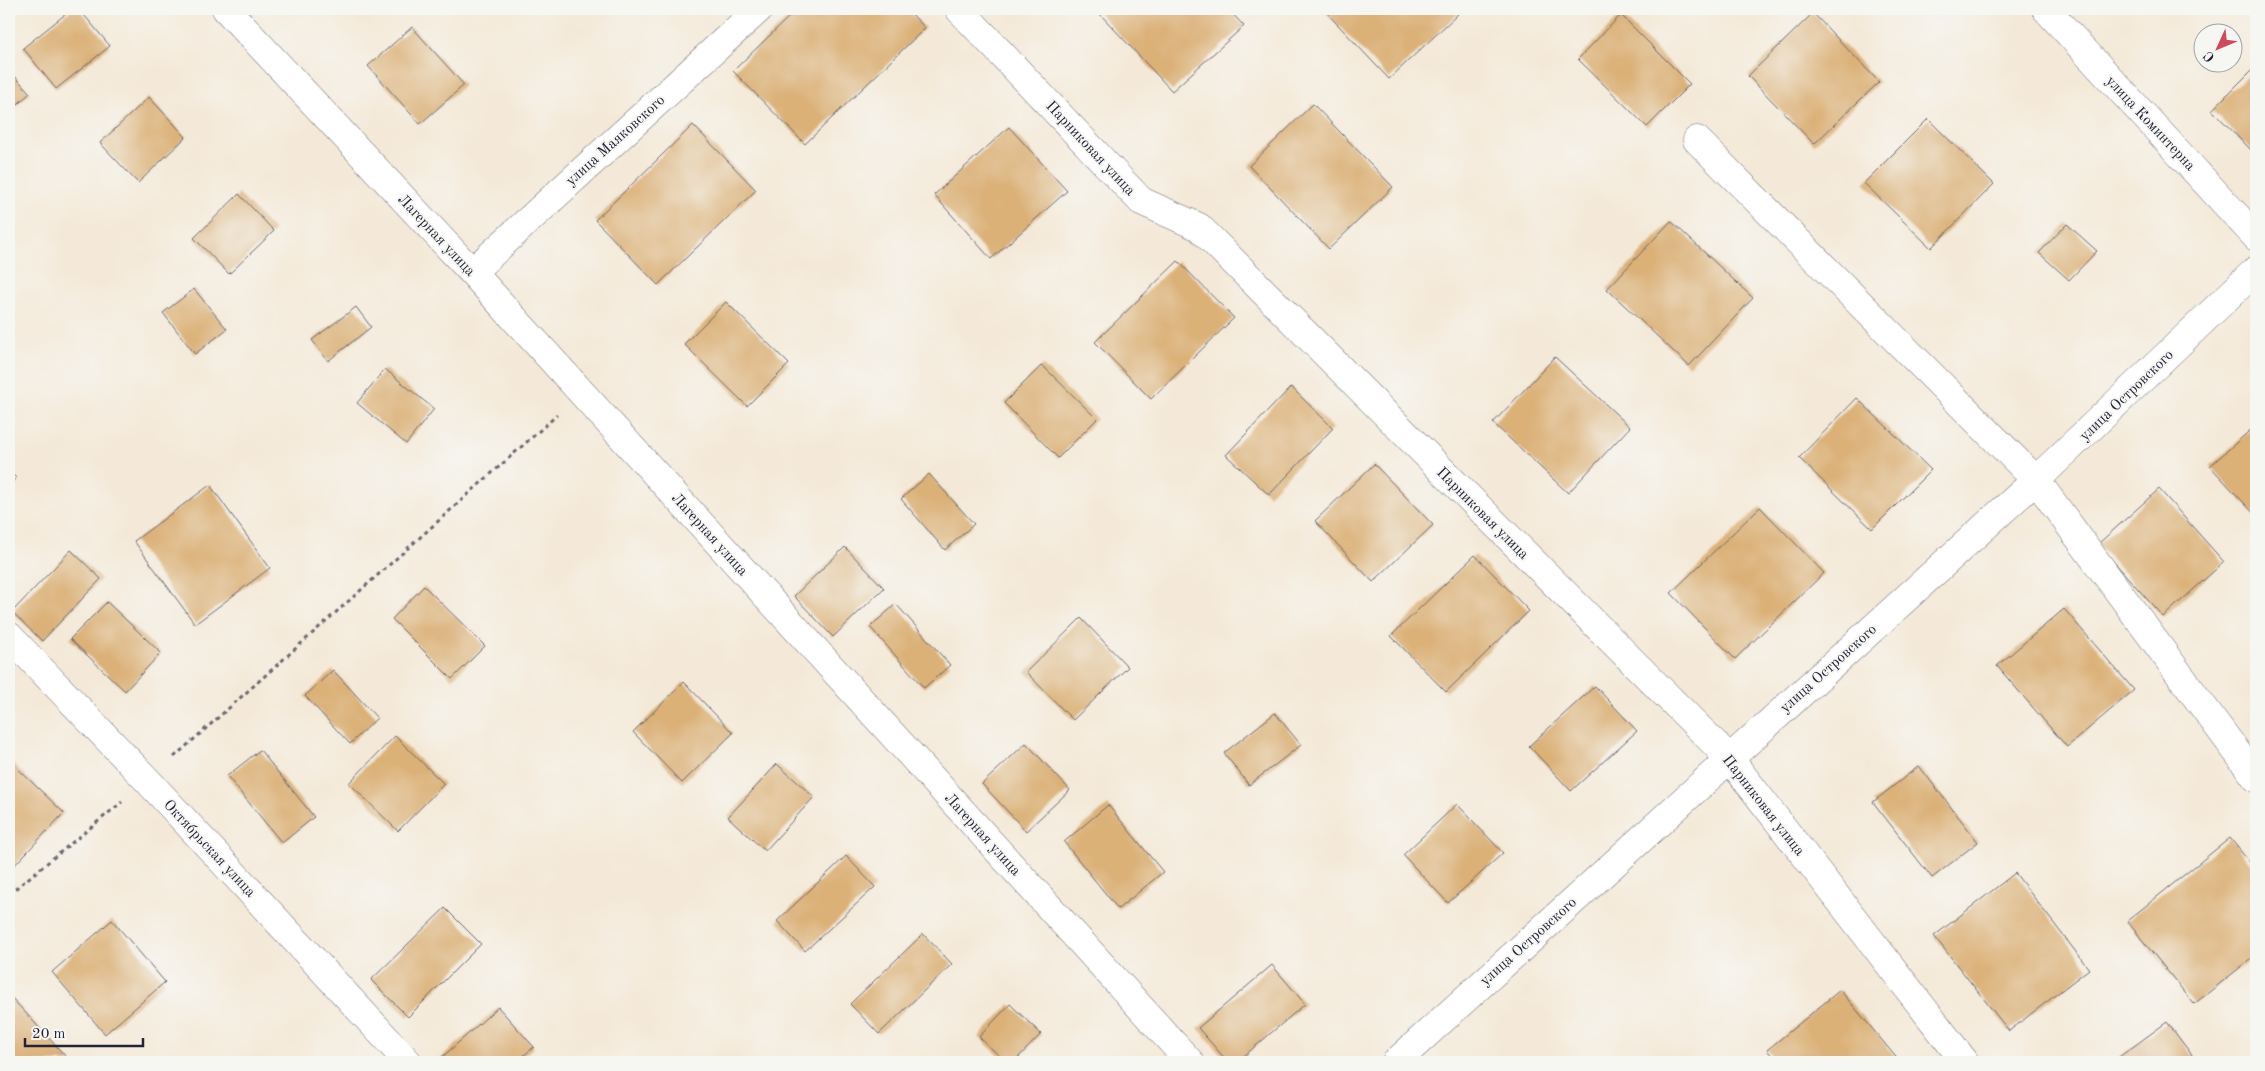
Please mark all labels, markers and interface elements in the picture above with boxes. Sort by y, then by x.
north arrow [2192,22,2242,72]
text: С [2201,48,2218,65]
street label: улица Коминтерна [2102,74,2198,175]
street label: улица Маяковского [564,93,668,189]
street label: Парниковая улица [1042,99,1138,200]
street label: Лагерная улица [394,192,478,280]
street label: улица Островского [2077,348,2177,444]
street label: Парниковая улица [1433,465,1531,563]
street label: Лагерная улица [668,491,750,580]
street label: улица Островского [1778,622,1880,716]
street label: Парниковая улица [1719,753,1807,860]
street label: Лагерная улица [941,791,1023,880]
street label: Октябрьская улица [160,797,258,901]
street label: улица Островского [1478,895,1580,989]
scale bar [25,1016,142,1048]
text: 20 m [32,1027,66,1042]

